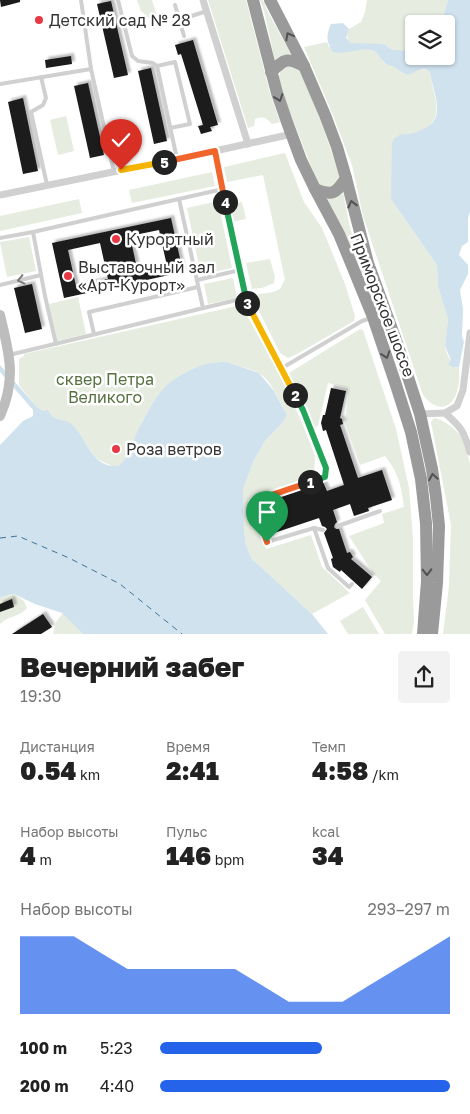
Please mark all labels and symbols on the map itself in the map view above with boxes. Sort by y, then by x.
place label: Детский сад № 28 [49,10,191,30]
marker: Детский сад № 28 [33,14,45,26]
one-way arrow [285,33,295,42]
one-way arrow [273,93,283,102]
pin [100,119,142,170]
pin: 5 [152,150,176,174]
pin: 4 [212,190,238,214]
one-way arrow [347,200,358,209]
place label: Курортный [126,229,214,249]
street label: Приморское шоссе [346,230,420,380]
marker: Курортный [110,233,122,245]
place label: Выставочный зал «Арт-Курорт» [78,257,215,295]
marker: Выставочный зал «Арт-Курорт» [62,270,74,282]
one-way arrow [16,274,25,285]
pin: 3 [234,290,260,316]
one-way arrow [380,351,390,359]
park label: сквер Петра Великого [56,369,154,407]
pin: 2 [282,382,308,408]
place label: Роза ветров [126,439,222,459]
marker: Роза ветров [110,443,122,455]
pin: 1 [298,470,322,494]
one-way arrow [428,473,439,481]
pin [246,491,288,542]
one-way arrow [422,568,432,576]

